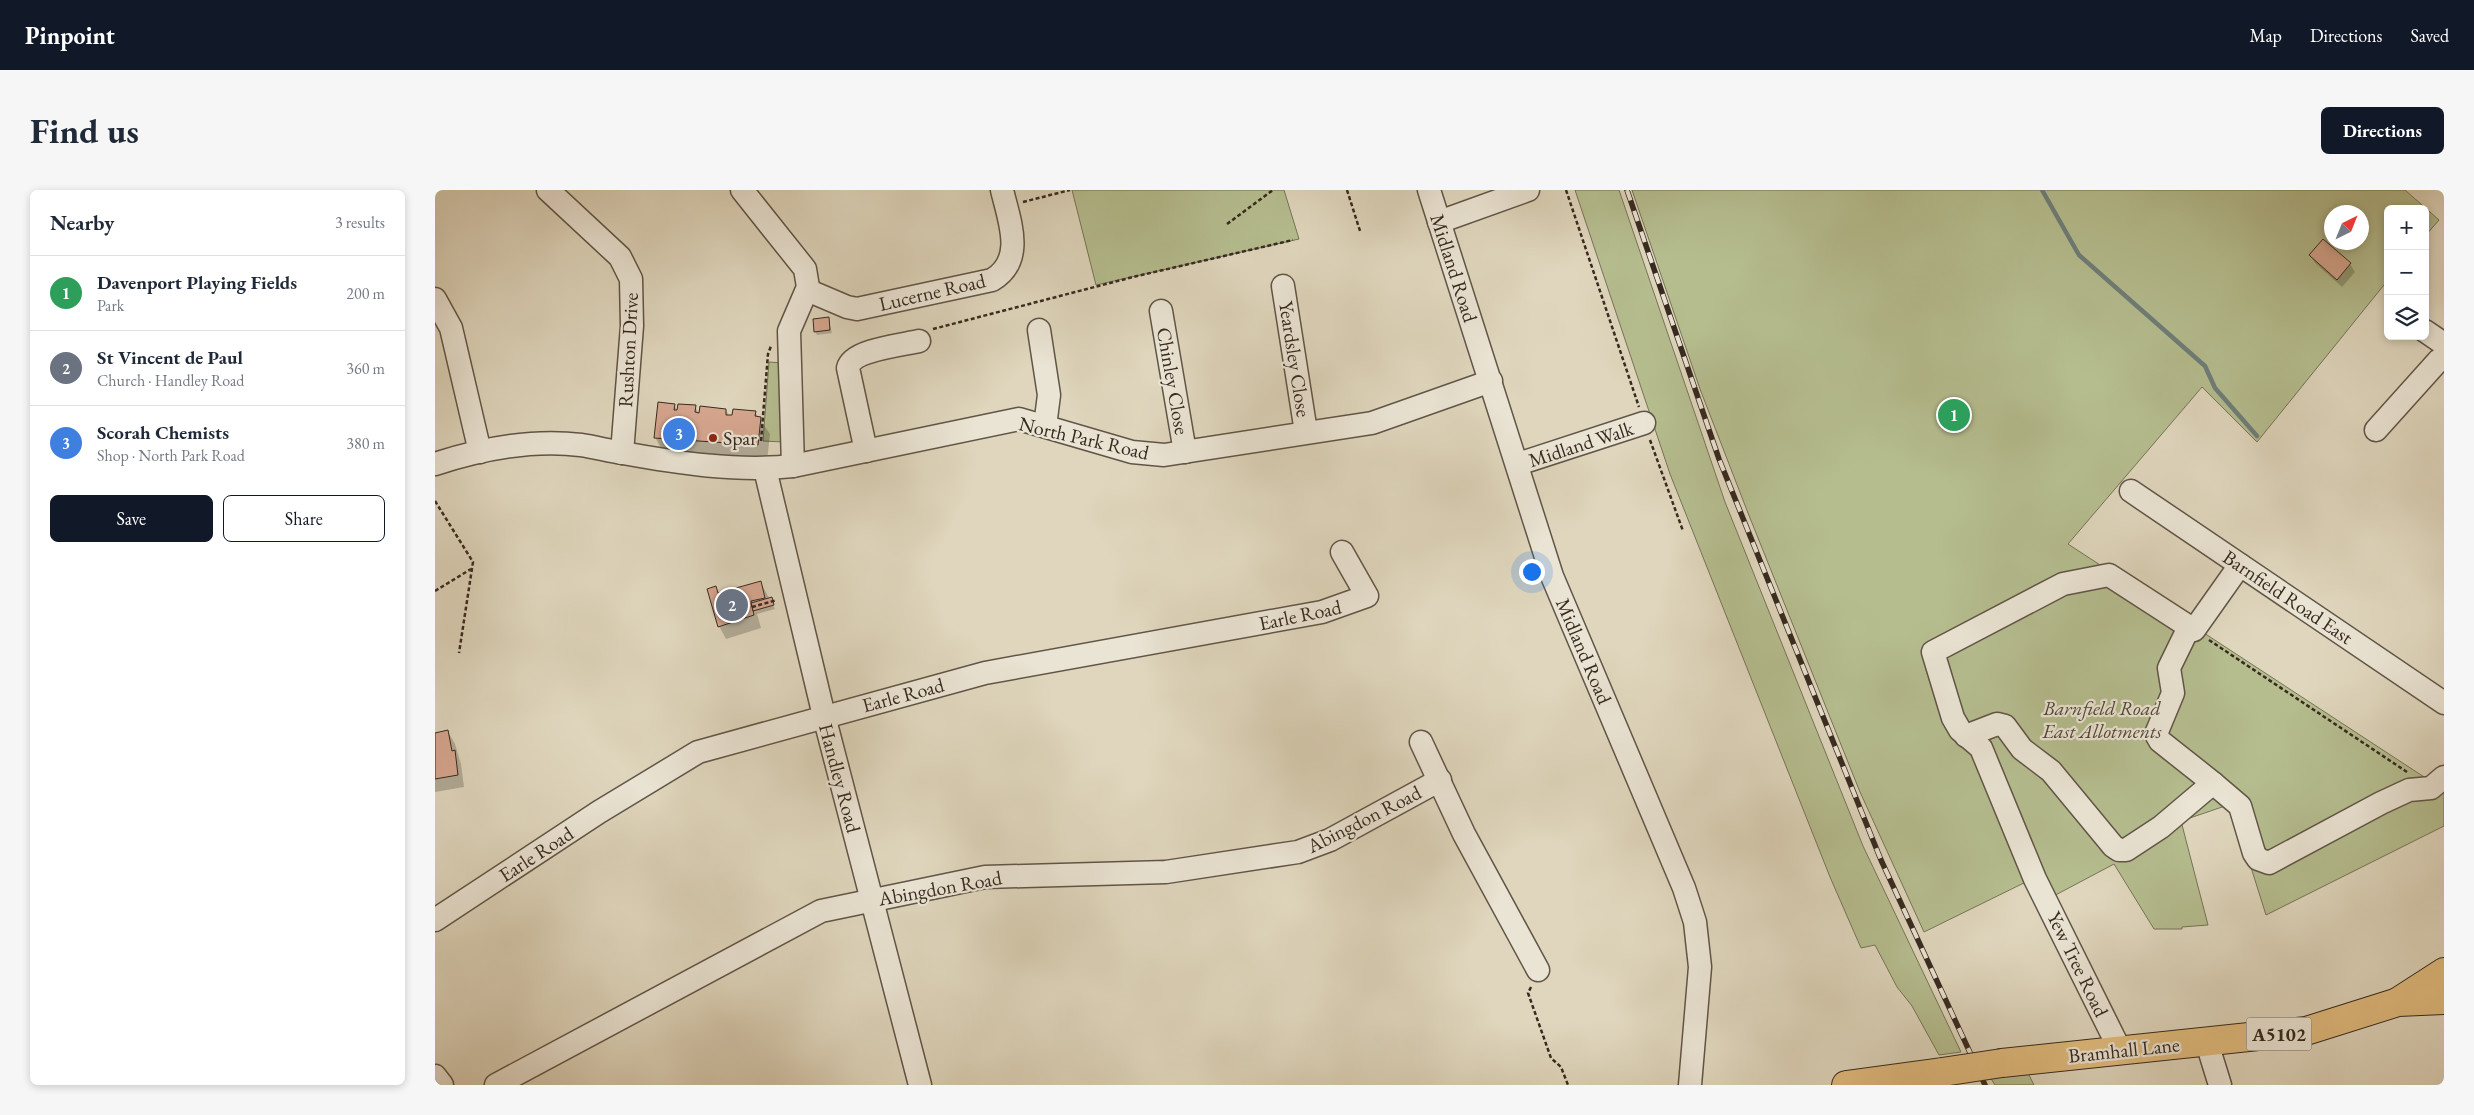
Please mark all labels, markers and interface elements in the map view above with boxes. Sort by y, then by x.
text: Pinpoint [25,20,115,51]
text: Map [2250,24,2282,47]
text: Directions [2310,24,2382,47]
text: Saved [2410,24,2449,47]
button: Directions [2321,107,2444,154]
text: Find us [30,108,139,153]
north arrow [2324,205,2369,250]
map controls [2384,205,2429,340]
button: + [2384,205,2429,250]
text: Nearby [50,209,114,236]
street label: Midland Road [1424,211,1484,326]
text: 3 results [335,212,385,233]
button: − [2384,250,2429,295]
street label: Lucerne Road [876,267,989,317]
text: Davenport Playing Fields [97,270,297,295]
text: 1 [62,283,70,304]
text: 200 m [346,283,385,304]
street label: Rushton Drive [612,292,644,408]
text: Park [97,295,124,316]
button: layers [2384,295,2429,340]
street label: Yeardsley Close [1273,299,1317,419]
street label: Chinley Close [1151,325,1195,437]
text: St Vincent de Paul [97,345,243,370]
text: 2 [62,358,70,379]
text: 360 m [346,358,385,379]
text: Church · Handley Road [97,370,244,391]
pin: 1 [1938,396,1970,434]
street label: North Park Road [1016,410,1153,466]
pin: 3 [663,415,695,453]
street label: Midland Walk [1525,415,1637,473]
text: Scorah Chemists [97,420,229,445]
place label: Spar [723,425,757,451]
marker: Spar [707,432,719,444]
text: 3 [62,433,70,454]
text: 380 m [346,433,385,454]
text: Shop · North Park Road [97,445,245,466]
button: Save [50,495,213,542]
button: Share [223,495,385,542]
street label: Barnfield Road East [2218,544,2359,651]
your location [1519,559,1545,585]
pin: 2 [716,586,748,624]
street label: Earle Road [1256,593,1345,636]
street label: Midland Road [1550,594,1618,709]
street label: Earle Road [859,671,948,718]
park label: Barnfield Road East Allotments [2042,695,2162,744]
street label: Handley Road [813,720,867,836]
street label: Abingdon Road [1302,779,1426,859]
street label: Earle Road [494,820,579,888]
street label: Abingdon Road [875,864,1005,912]
street label: Yew Tree Road [2041,907,2115,1022]
road number: A5102 [2247,1018,2311,1051]
street label: Bramhall Lane [2067,1031,2181,1069]

